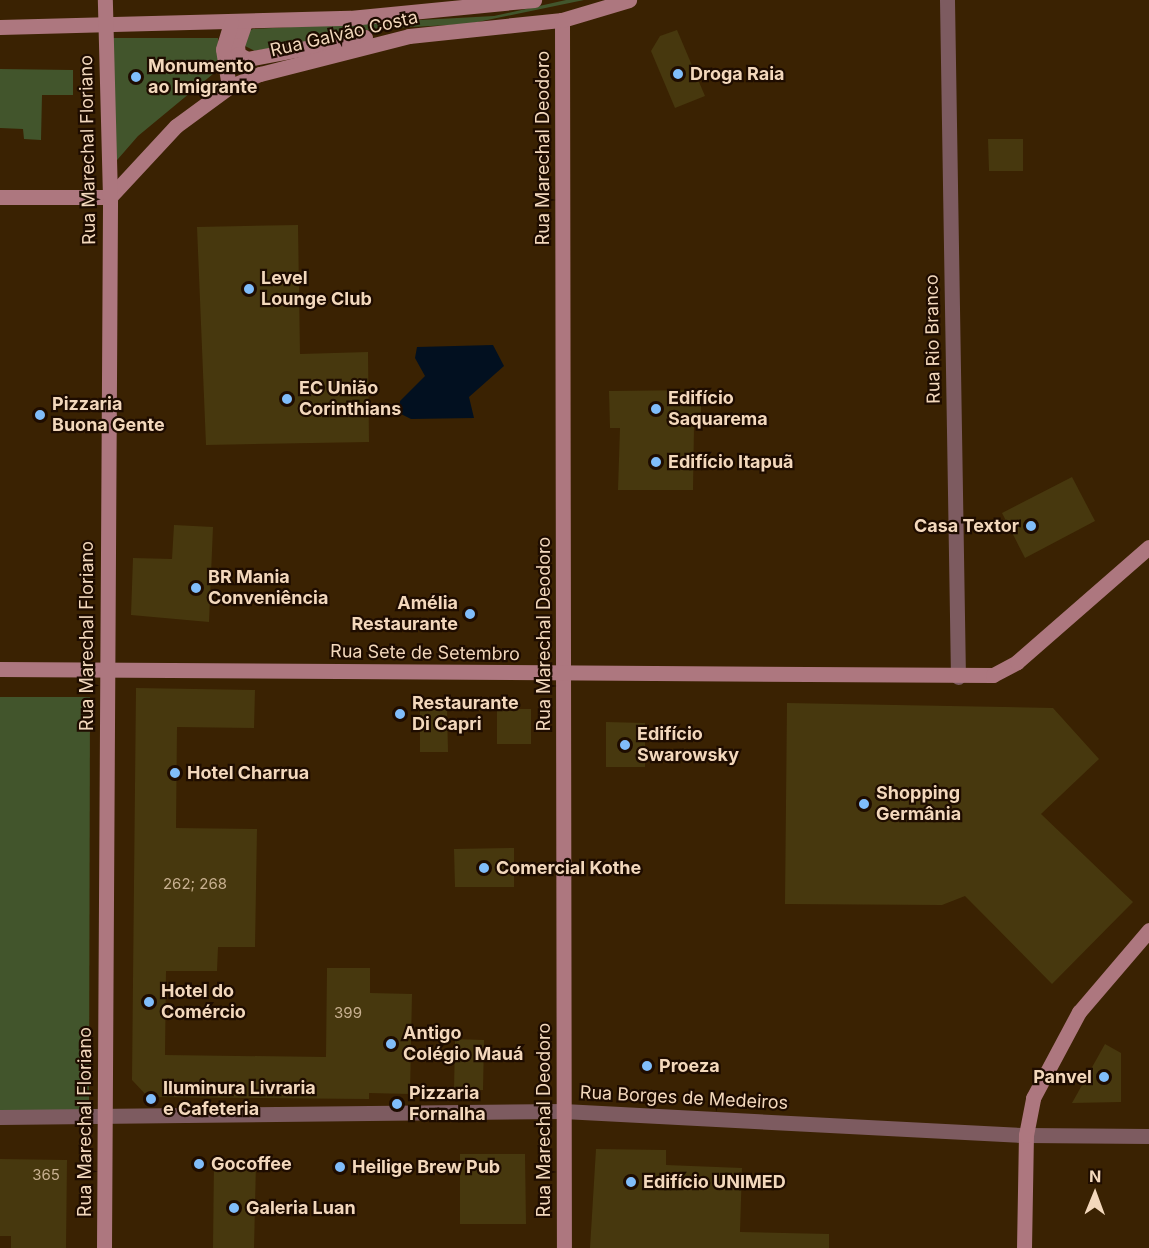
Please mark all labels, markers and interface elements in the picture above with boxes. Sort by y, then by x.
street label: Rua Galvão Costa [268,7,420,61]
street label: Rua Marechal Deodoro [532,51,554,245]
street label: Rua Marechal Floriano [76,55,100,245]
place label: Monumento ao Imigrante [148,56,257,98]
place label: Droga Raia [690,63,785,85]
marker: Droga Raia [671,67,685,81]
marker: Monumento ao Imigrante [129,70,143,84]
place label: Level Lounge Club [261,268,372,310]
street label: Rua Rio Branco [921,274,945,404]
marker: Level Lounge Club [242,282,256,296]
place label: EC União Corinthians [299,378,401,420]
place label: Edifício Saquarema [668,388,768,430]
marker: EC União Corinthians [280,392,294,406]
place label: Pizzaria Buona Gente [52,394,165,436]
marker: Edifício Saquarema [649,402,663,416]
marker: Pizzaria Buona Gente [33,408,47,422]
place label: Edifício Itapuã [668,451,794,473]
marker: Edifício Itapuã [649,455,663,469]
place label: Casa Textor [914,515,1019,537]
marker: Casa Textor [1024,519,1038,533]
street label: Rua Marechal Deodoro [533,537,555,731]
street label: Rua Marechal Floriano [76,541,98,731]
place label: BR Mania Conveniência [208,567,328,610]
marker: BR Mania Conveniência [189,581,203,595]
place label: Amélia Restaurante [351,593,458,636]
marker: Amélia Restaurante [463,607,477,621]
street label: Rua Sete de Setembro [330,641,520,665]
place label: Restaurante Di Capri [412,693,519,736]
marker: Restaurante Di Capri [393,707,407,721]
place label: Edifício Swarowsky [637,724,739,766]
marker: Edifício Swarowsky [618,738,632,752]
place label: Hotel Charrua [187,762,309,784]
marker: Hotel Charrua [168,766,182,780]
place label: Shopping Germânia [876,783,961,826]
marker: Shopping Germânia [857,797,871,811]
place label: Comercial Kothe [496,857,641,879]
marker: Comercial Kothe [477,861,491,875]
house number: 262; 268 [163,875,227,893]
place label: Hotel do Comércio [161,981,246,1024]
marker: Hotel do Comércio [142,995,156,1009]
house number: 399 [334,1004,362,1022]
place label: Antigo Colégio Mauá [403,1023,523,1066]
street label: Rua Marechal Deodoro [533,1023,555,1217]
street label: Rua Marechal Floriano [74,1027,96,1217]
marker: Antigo Colégio Mauá [384,1037,398,1051]
place label: Proeza [659,1055,720,1077]
marker: Proeza [640,1059,654,1073]
place label: Panvel [1033,1066,1092,1088]
marker: Panvel [1097,1070,1111,1084]
place label: Iluminura Livraria e Cafeteria [163,1078,316,1120]
street label: Rua Borges de Medeiros [579,1082,789,1114]
place label: Pizzaria Fornalha [409,1083,486,1126]
marker: Iluminura Livraria e Cafeteria [144,1092,158,1106]
marker: Pizzaria Fornalha [390,1097,404,1111]
place label: Gocoffee [211,1153,292,1175]
place label: Heilige Brew Pub [352,1156,500,1178]
marker: Gocoffee [192,1157,206,1171]
marker: Heilige Brew Pub [333,1160,347,1174]
north arrow [1065,1164,1125,1224]
house number: 365 [32,1166,60,1184]
text: N [1089,1166,1102,1186]
place label: Edifício UNIMED [643,1171,786,1193]
marker: Edifício UNIMED [624,1175,638,1189]
place label: Galeria Luan [246,1197,356,1219]
marker: Galeria Luan [227,1201,241,1215]

